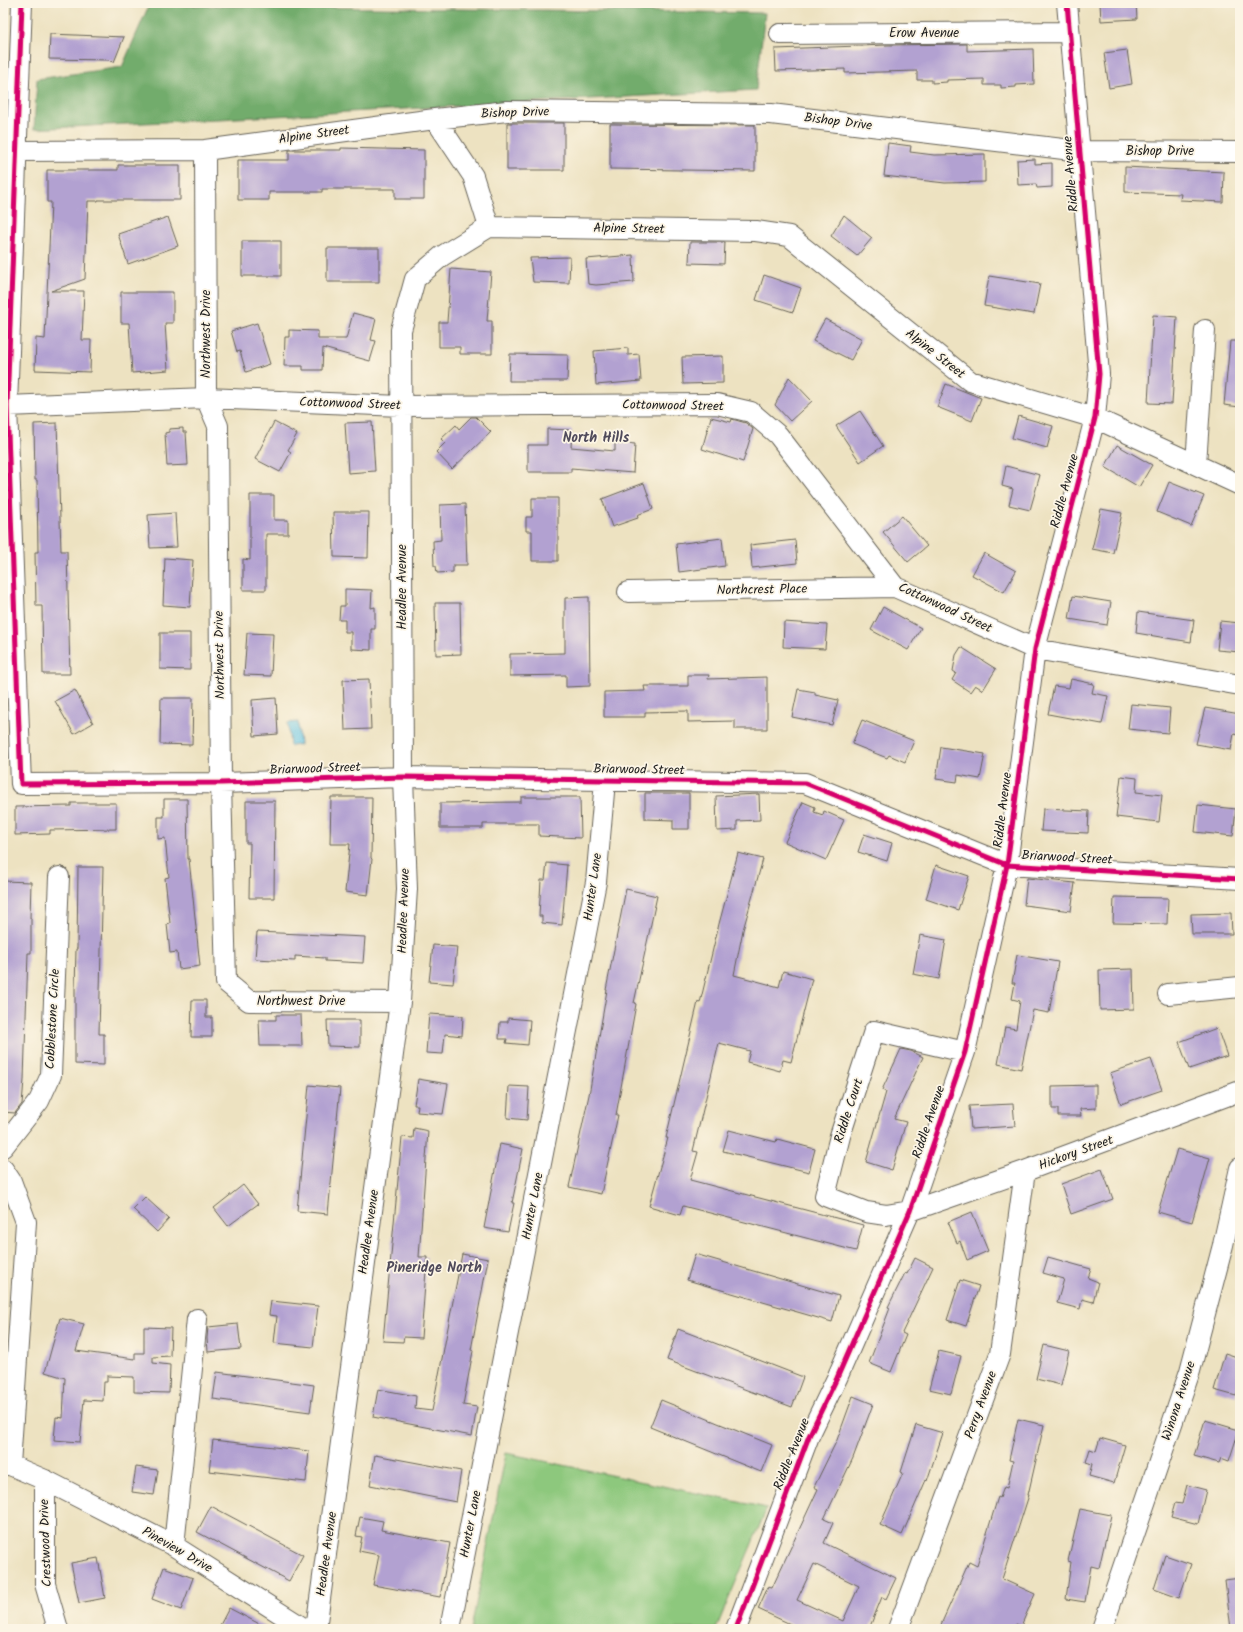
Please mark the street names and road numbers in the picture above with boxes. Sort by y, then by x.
street label: Erow Avenue [889,23,959,44]
street label: Bishop Drive [480,101,550,125]
street label: Bishop Drive [803,107,873,137]
street label: Alpine Street [277,120,352,150]
street label: Riddle Avenue [1057,135,1085,213]
street label: Bishop Drive [1126,141,1194,162]
street label: Alpine Street [593,218,666,240]
street label: Northwest Drive [196,290,217,378]
street label: Alpine Street [900,324,970,385]
street label: Cottonwood Street [299,392,402,416]
street label: Cottonwood Street [622,395,725,417]
street label: Riddle Avenue [1045,451,1085,531]
street label: Headlee Avenue [392,544,413,630]
street label: Cottonwood Street [894,577,996,639]
street label: Northcrest Place [716,579,808,601]
street label: Northwest Drive [209,610,231,699]
street label: Briarwood Street [269,757,362,781]
street label: Briarwood Street [593,759,686,781]
street label: Riddle Avenue [988,771,1018,849]
street label: Briarwood Street [1021,845,1114,871]
street label: Hunter Lane [578,852,608,922]
street label: Headlee Avenue [392,868,416,954]
street label: Cobblestone Circle [40,968,66,1070]
street label: Northwest Drive [257,991,345,1012]
street label: Riddle Court [829,1075,870,1146]
street label: Riddle Avenue [907,1082,951,1161]
street label: Hickory Street [1036,1129,1117,1176]
street label: Hunter Lane [516,1170,550,1242]
street label: Headlee Avenue [353,1188,385,1276]
street label: Winona Avenue [1156,1358,1202,1444]
street label: Perry Avenue [959,1368,1003,1442]
street label: Riddle Avenue [768,1415,816,1493]
street label: Hunter Lane [454,1488,488,1560]
street label: Crestwood Drive [34,1499,58,1587]
street label: Headlee Avenue [311,1510,343,1598]
street label: Pineview Drive [138,1521,216,1579]

